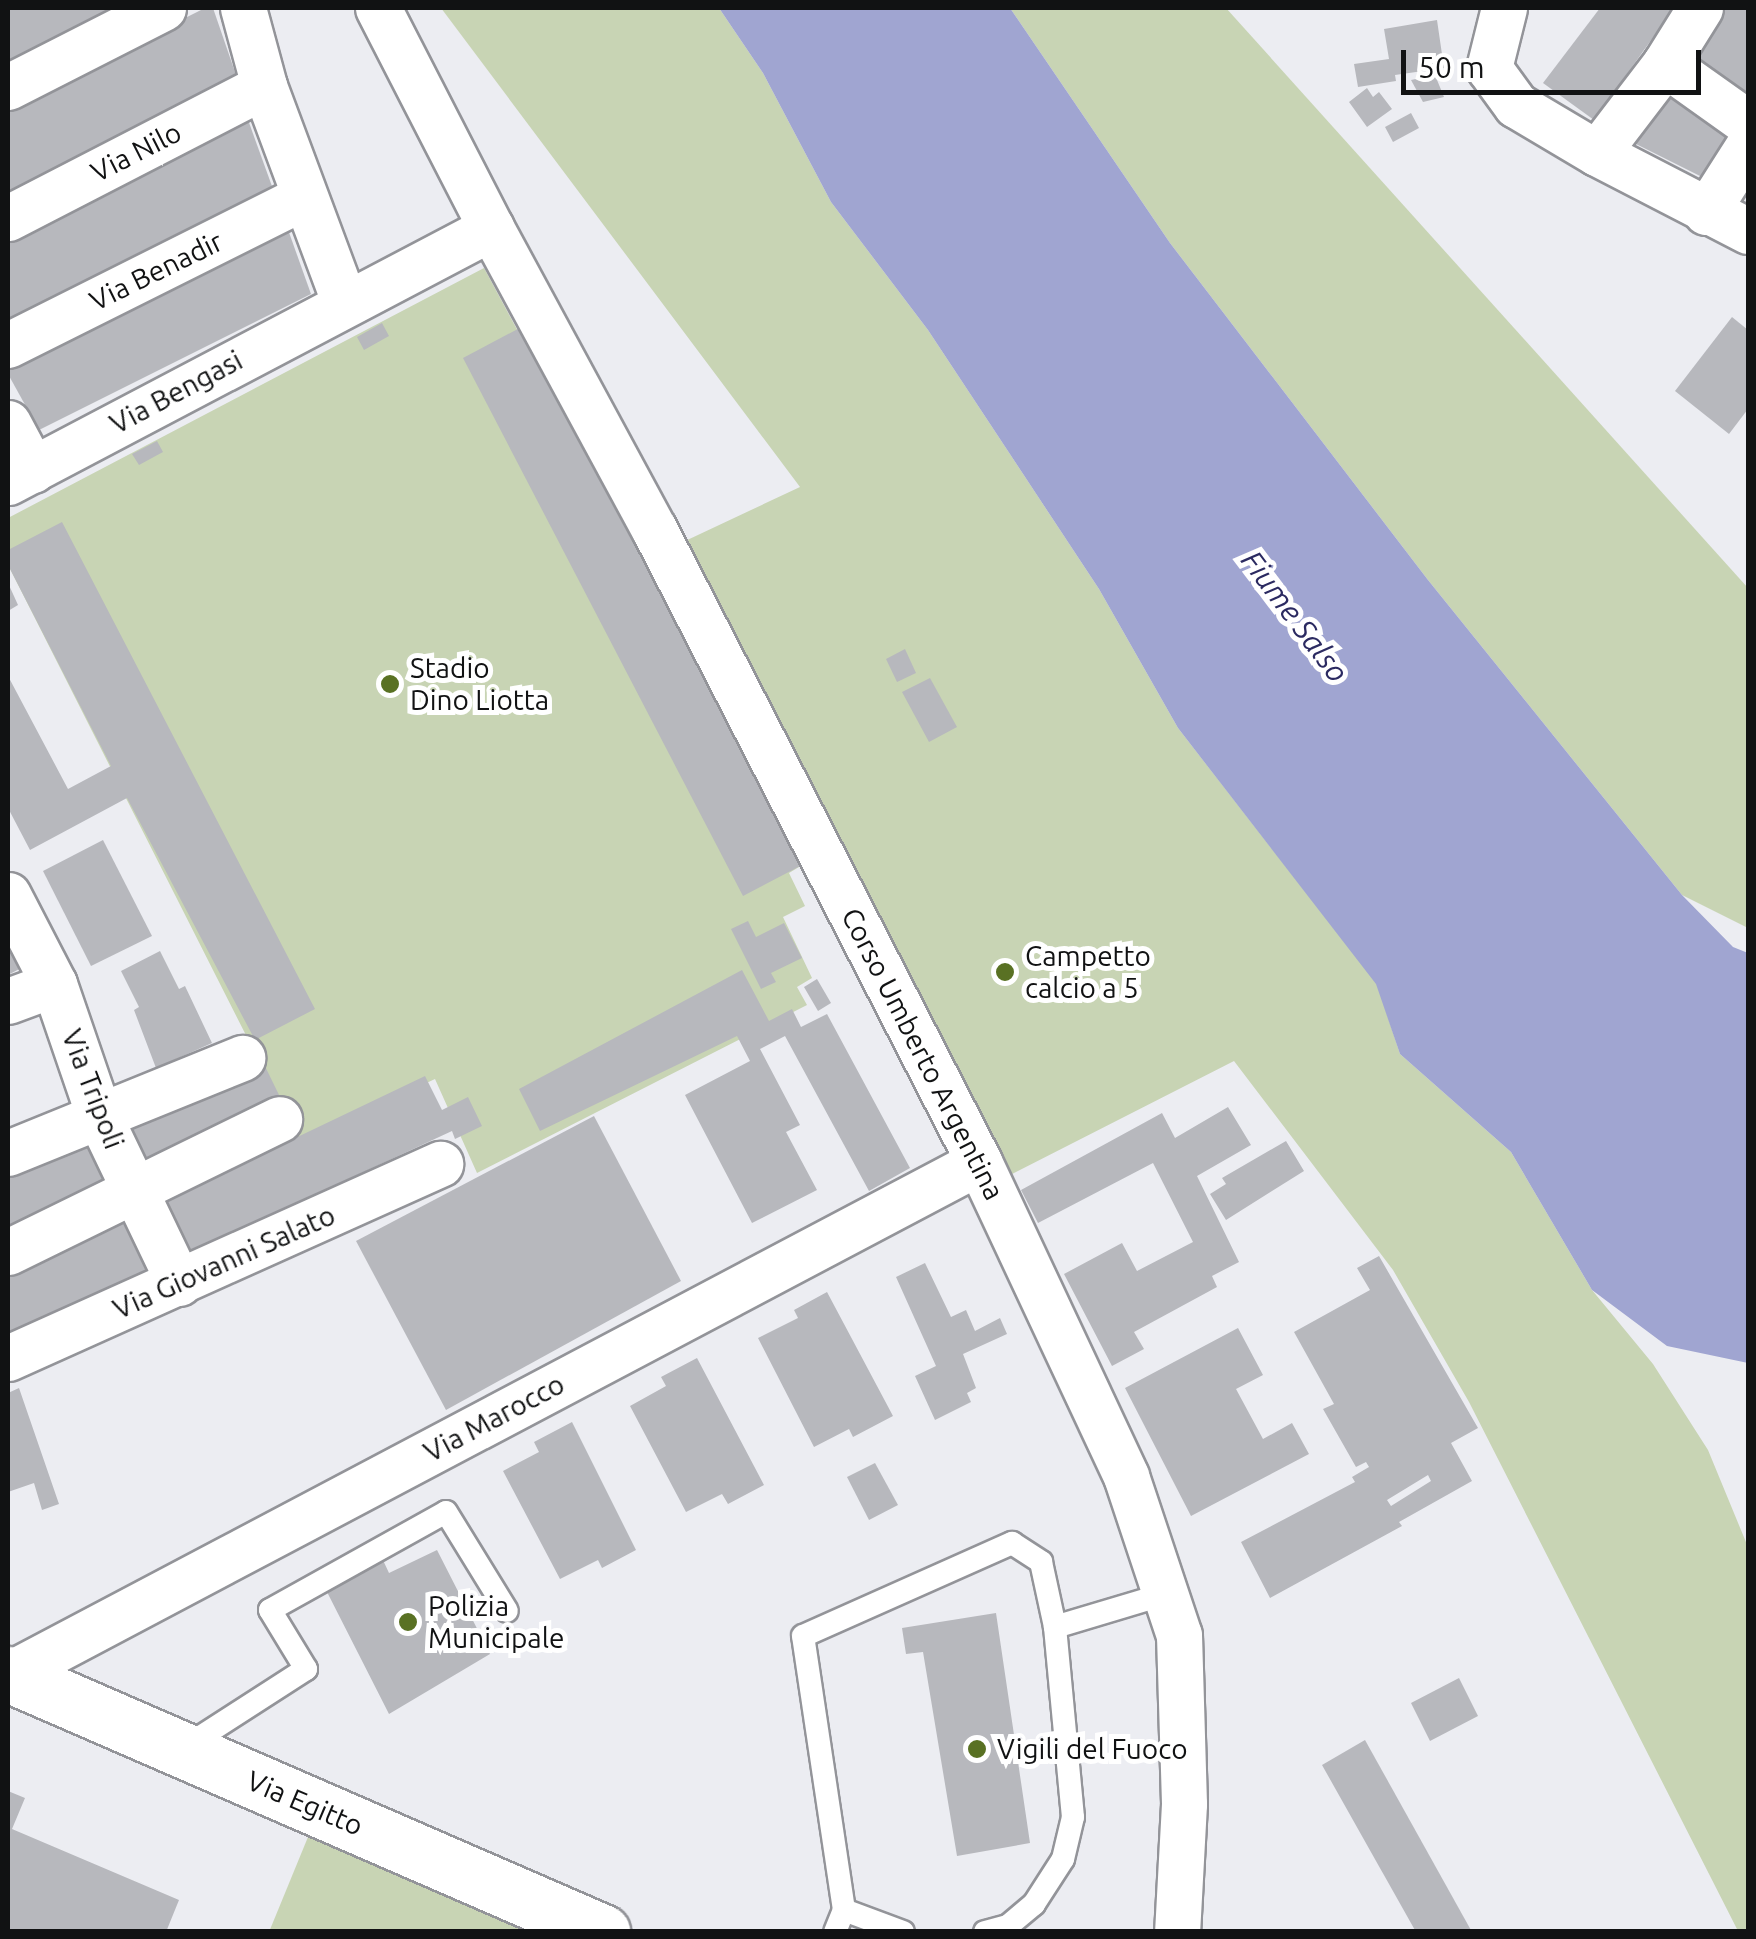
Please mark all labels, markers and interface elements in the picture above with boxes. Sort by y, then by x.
scale bar [1406,30,1706,92]
text: 50 m [1418,50,1485,84]
street label: Via Nilo [85,115,187,189]
street label: Via Benadir [84,224,228,318]
street label: Via Bengasi [104,343,248,441]
water label: Fiume Salso [1234,543,1356,689]
place label: Stadio Dino Liotta [410,651,549,717]
marker: Stadio Dino Liotta [379,673,401,695]
street label: Corso Umberto Argentina [835,902,1011,1206]
place label: Campetto calcio a 5 [1025,939,1151,1005]
marker: Campetto calcio a 5 [994,961,1016,983]
street label: Via Tripoli [55,1025,131,1153]
street label: Via Giovanni Salato [108,1198,340,1326]
street label: Via Marocco [418,1367,570,1469]
place label: Polizia Municipale [428,1589,564,1655]
marker: Polizia Municipale [397,1611,419,1633]
place label: Vigili del Fuoco [997,1732,1188,1766]
marker: Vigili del Fuoco [966,1738,988,1760]
street label: Via Egitto [242,1764,368,1842]

